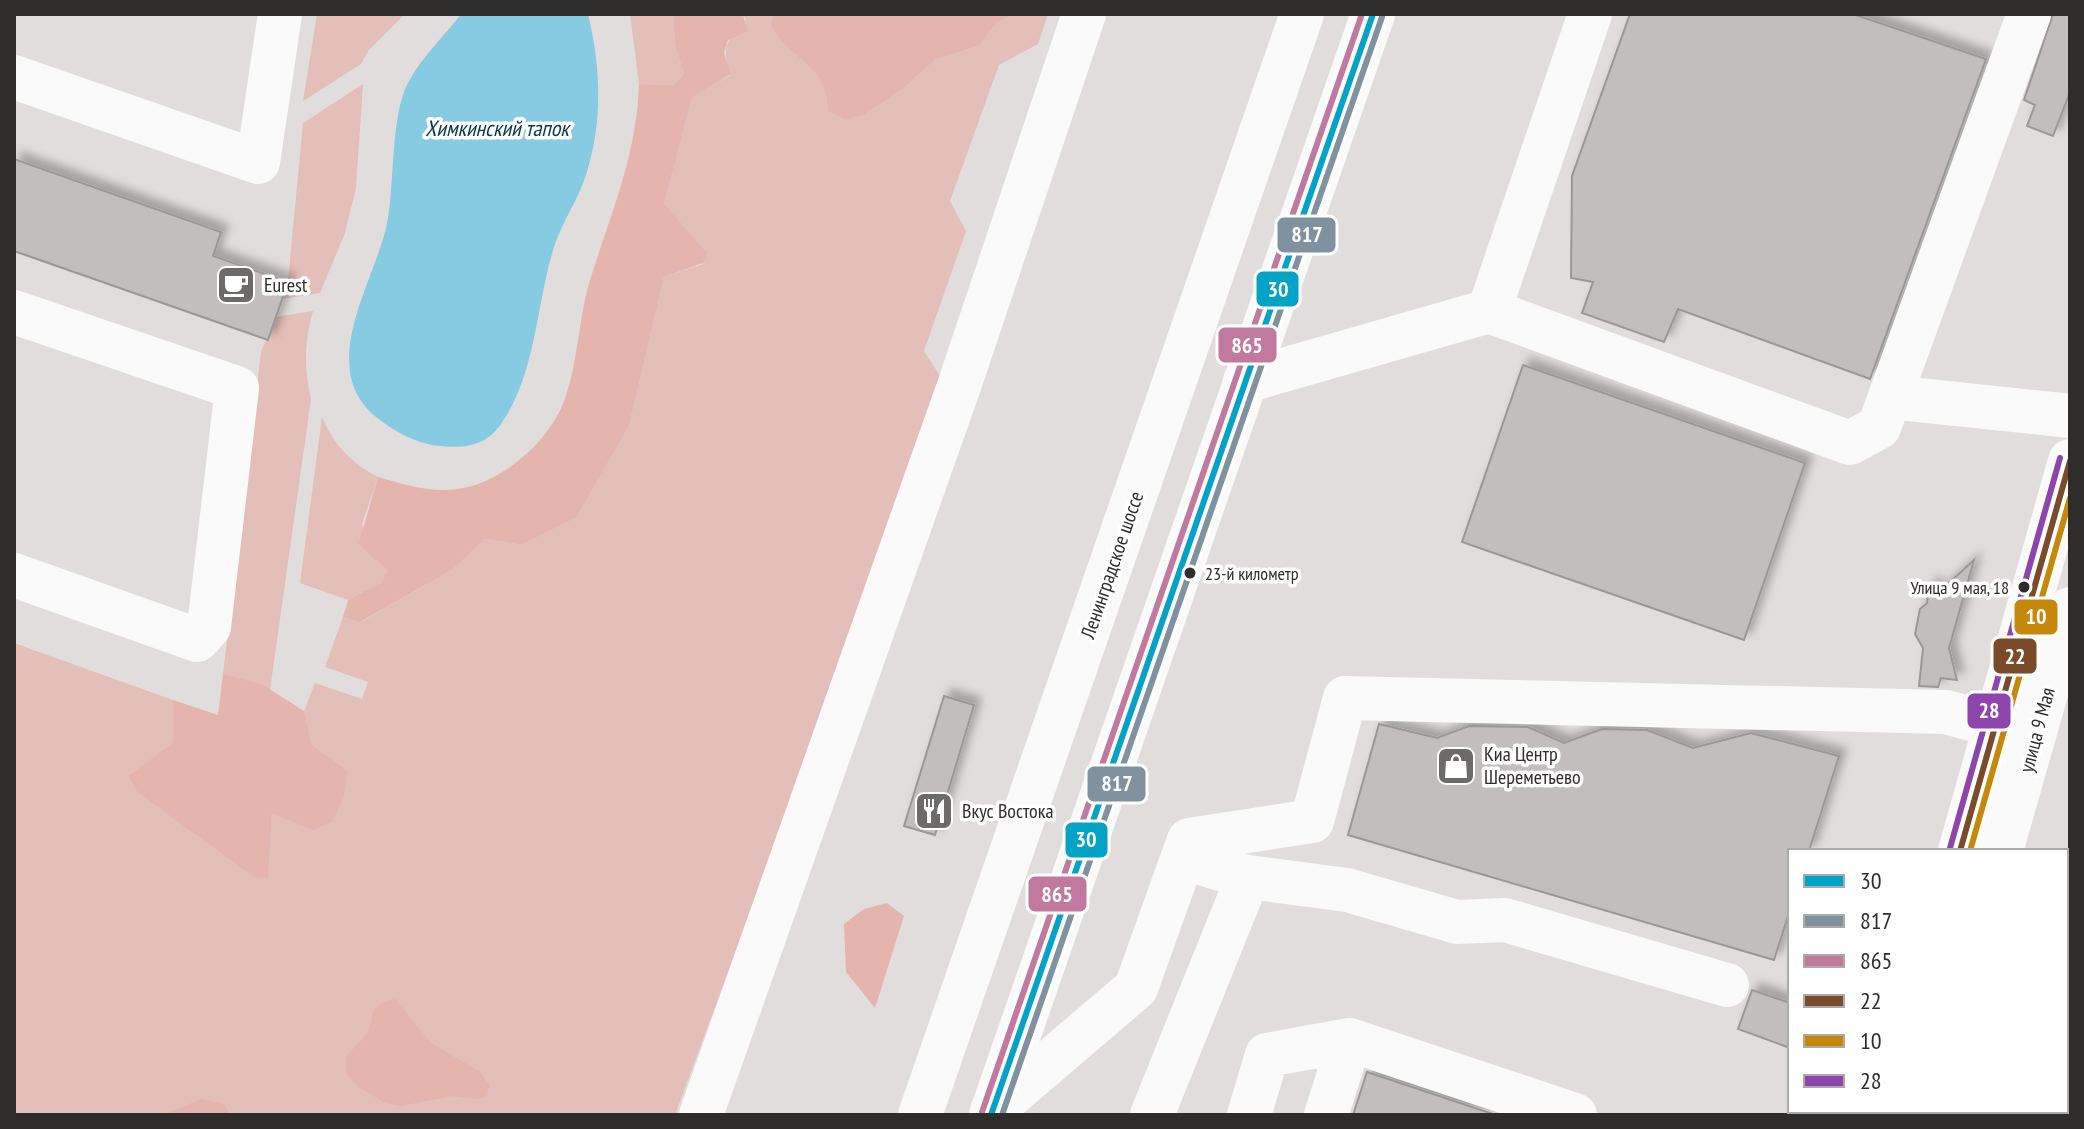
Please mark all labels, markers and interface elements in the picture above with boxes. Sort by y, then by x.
water label: Химкинский тапок [425,114,571,142]
line badge: 817 [1276,216,1337,254]
text: 817 [1291,220,1323,248]
cafe icon: Eurest [215,264,257,306]
line badge: 30 [1255,270,1300,308]
place label: Eurest [264,272,308,298]
text: 30 [1267,275,1289,303]
line badge: 865 [1217,326,1278,364]
text: 865 [1231,331,1263,359]
street label: Ленинградское шоссе [1074,488,1149,643]
place label: 23-й километр [1205,562,1299,585]
marker: 23-й километр [1182,565,1198,581]
place label: Улица 9 мая, 18 [1910,576,2009,599]
marker: Улица 9 мая, 18 [2016,579,2032,595]
line badge: 10 [2013,598,2059,636]
text: 10 [2025,602,2047,630]
line badge: 22 [1992,637,2038,675]
text: 22 [2004,642,2026,670]
street label: улица 9 Мая [2013,685,2061,775]
line badge: 28 [1966,692,2012,730]
text: 28 [1978,696,2000,724]
place label: Киа Центр Шереметьево [1484,741,1581,790]
shop icon: Киа Центр Шереметьево [1435,745,1477,787]
line badge: 817 [1086,765,1147,803]
text: 817 [1101,769,1133,797]
restaurant icon: Вкус Востока [913,790,955,832]
place label: Вкус Востока [962,798,1053,824]
line badge: 30 [1064,821,1109,859]
text: 30 [1075,825,1097,853]
legend [1788,849,2068,1113]
text: 30 [1860,865,1882,896]
line badge: 865 [1027,875,1088,913]
text: 865 [1041,880,1073,908]
text: 817 [1860,905,1892,936]
text: 865 [1860,945,1892,976]
text: 22 [1860,985,1882,1016]
text: 10 [1860,1025,1882,1056]
text: 28 [1860,1065,1882,1096]

